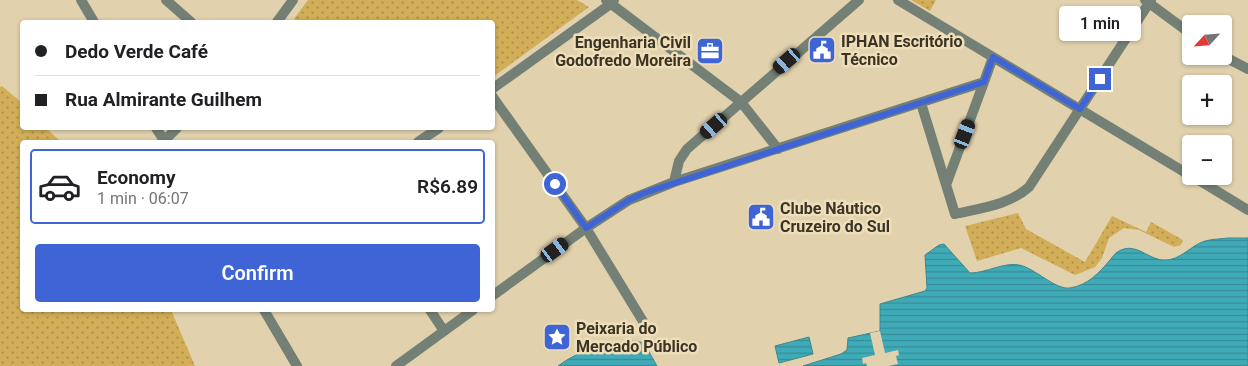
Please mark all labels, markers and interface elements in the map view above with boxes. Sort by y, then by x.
callout: 1 min [1059,7,1141,42]
text: 1 min [1080,14,1120,33]
north arrow [1182,15,1232,65]
map controls [1182,15,1232,185]
place label: IPHAN Escritório Técnico [841,32,962,69]
place label: Engenharia Civil Godofredo Moreira [555,33,691,70]
public building icon: IPHAN Escritório Técnico [807,35,837,65]
office icon: Engenharia Civil Godofredo Moreira [695,36,725,66]
text: Dedo Verde Café [65,40,208,63]
car [770,45,803,77]
route end [1089,68,1111,90]
button: + [1182,75,1232,125]
text: Rua Almirante Guilhem [65,88,262,111]
car [697,110,730,142]
car [952,117,977,151]
button: − [1182,135,1232,185]
icon: car [37,164,82,209]
text: Economy [97,166,176,189]
route start [544,173,566,195]
text: R$6.89 [417,175,478,198]
text: 1 min · 06:07 [97,189,189,208]
place label: Clube Náutico Cruzeiro do Sul [780,199,890,236]
public building icon: Clube Náutico Cruzeiro do Sul [746,202,776,232]
car [538,235,571,265]
button: Confirm [35,244,480,302]
place label: Peixaria do Mercado Público [576,319,697,356]
place icon: Peixaria do Mercado Público [542,322,572,352]

